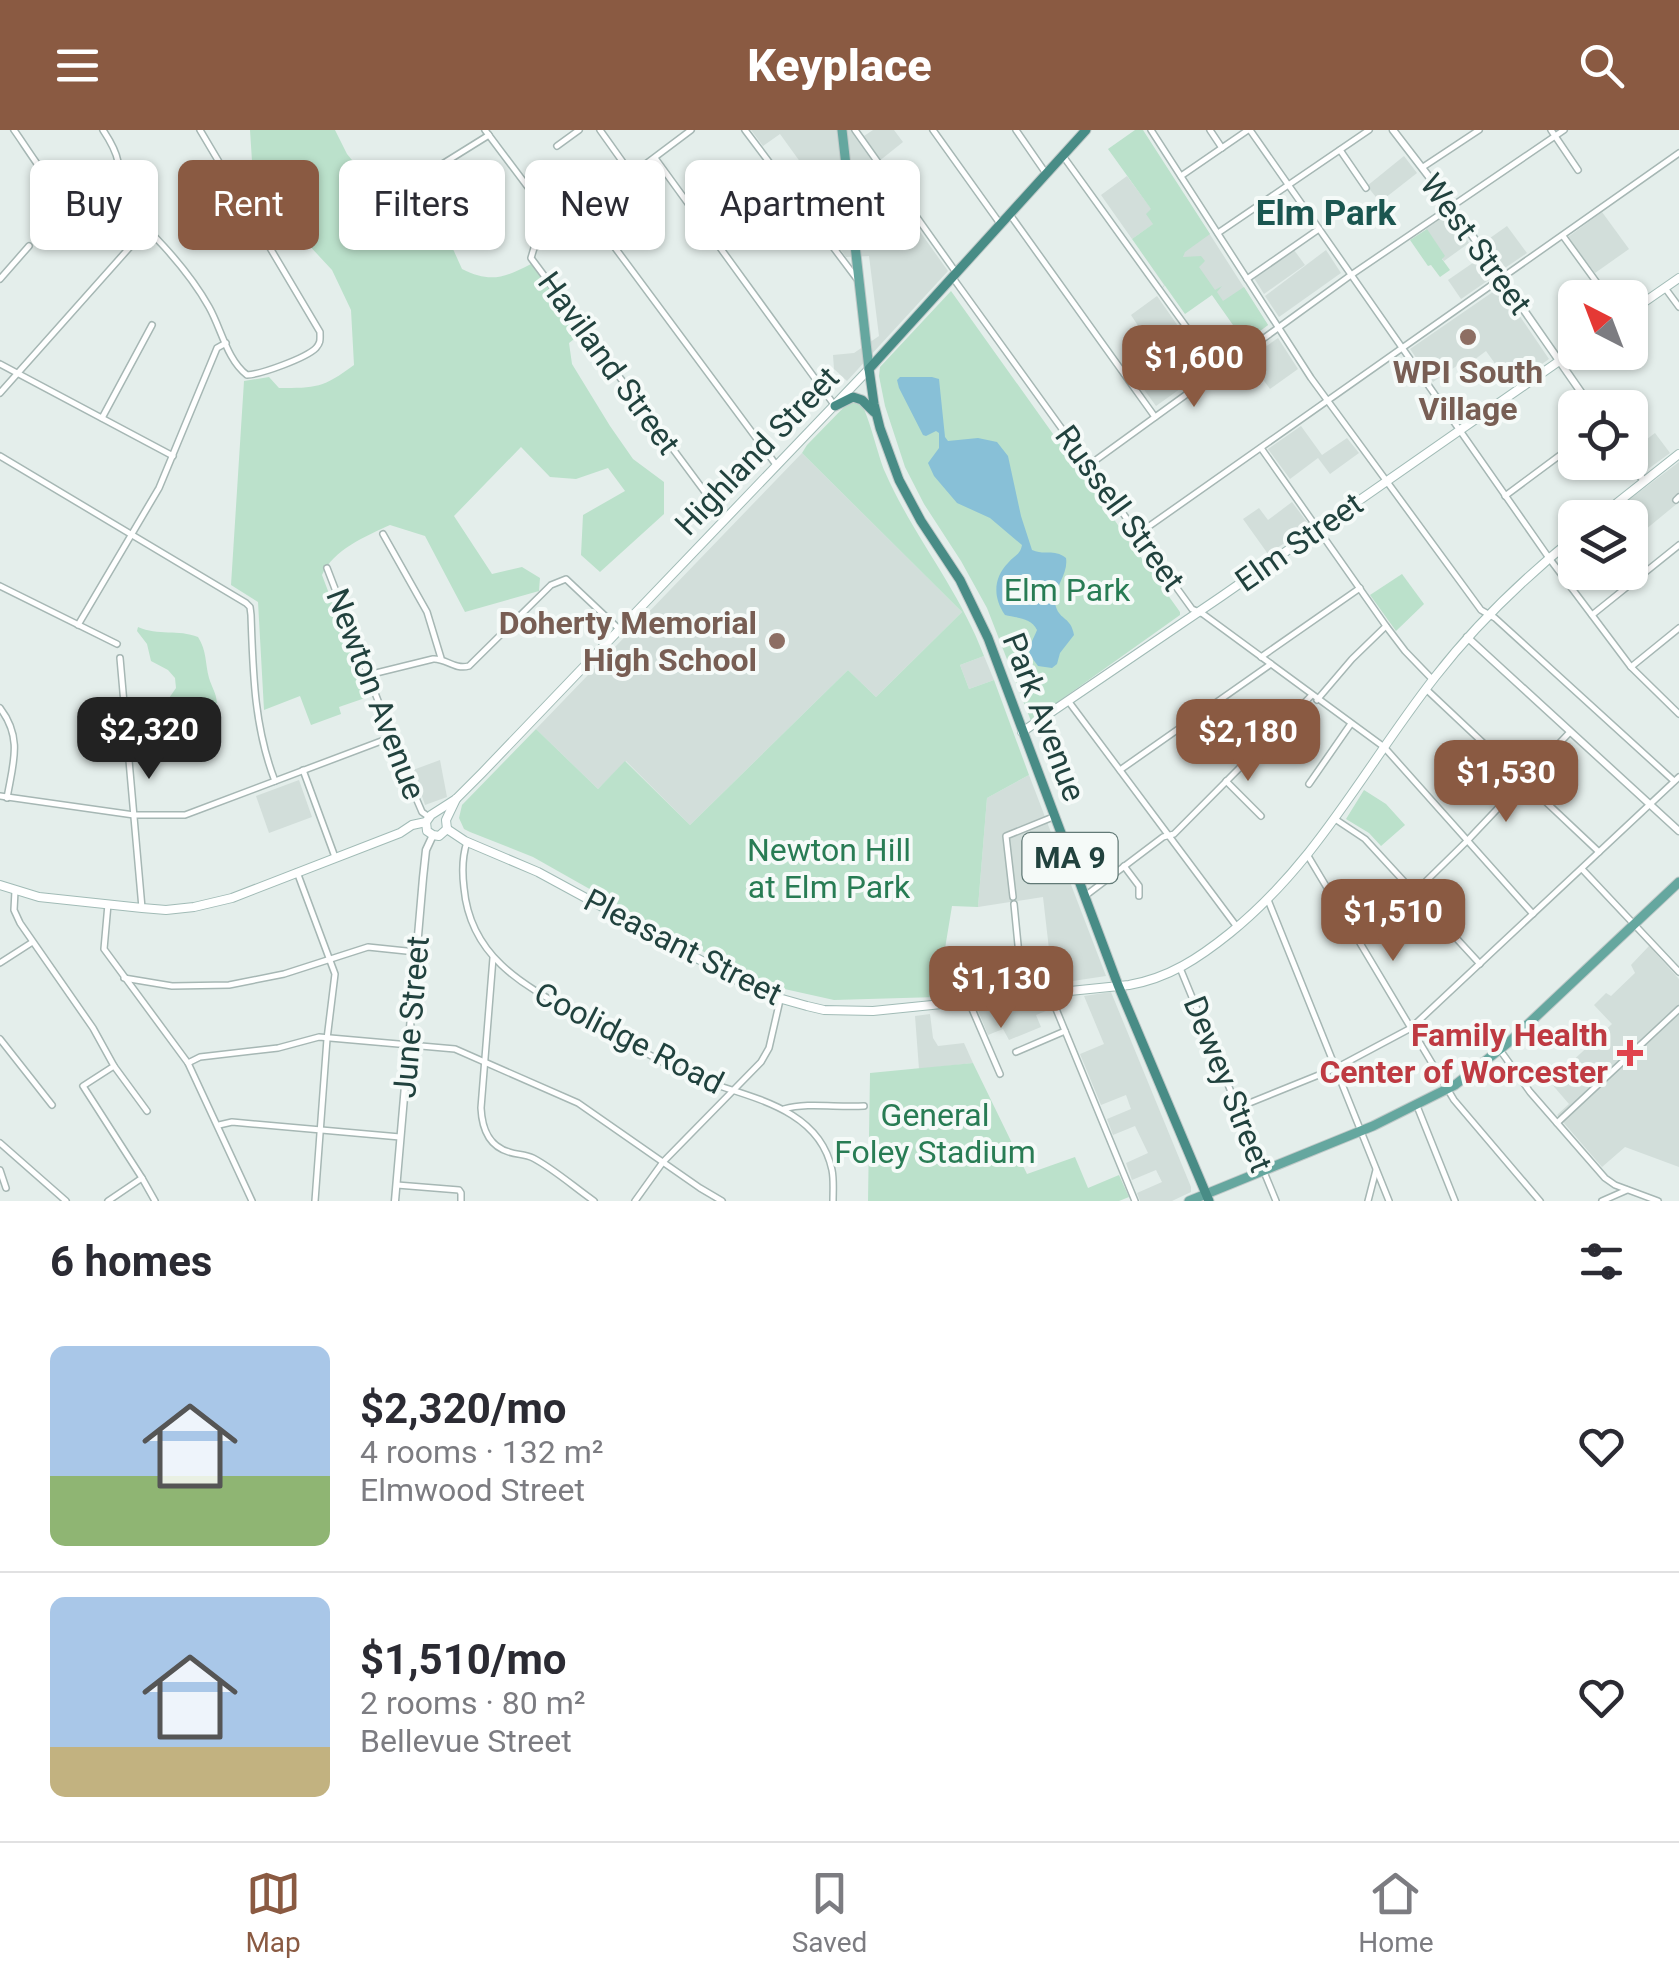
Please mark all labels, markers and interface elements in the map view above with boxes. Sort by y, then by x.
icon: menu [50,38,105,93]
icon: search [1574,38,1629,93]
text: Keyplace [747,39,932,92]
chip: Buy [30,160,158,250]
chip: Rent [178,160,319,250]
chip: Filters [339,160,505,250]
chip: New [525,160,665,250]
chip: Apartment [685,160,920,250]
street label: West Street [1412,166,1540,322]
district label: Elm Park [1256,193,1398,234]
street label: Haviland Street [530,264,688,462]
north arrow [1558,280,1648,370]
map controls [1558,280,1648,590]
pin: $1,600 [1113,325,1275,410]
marker: WPI South Village [1457,326,1479,348]
text: $1,600 [1144,338,1244,376]
place label: WPI South Village [1393,353,1543,428]
street label: Highland Street [667,359,847,543]
button: locate [1558,390,1648,480]
street label: Russell Street [1047,418,1193,598]
street label: Elm Street [1228,484,1370,600]
button: layers [1558,500,1648,590]
park label: Elm Park [1004,571,1131,609]
street label: Newton Avenue [318,583,434,805]
place label: Doherty Memorial High School [499,604,757,679]
street label: Park Avenue [995,628,1093,806]
marker: Doherty Memorial High School [766,630,788,652]
pin: $2,320 [68,697,230,782]
pin: $2,180 [1167,699,1329,784]
text: $2,320 [99,710,199,748]
text: $2,180 [1198,712,1298,750]
pin: $1,530 [1425,740,1587,825]
text: $1,530 [1456,753,1556,791]
park label: Newton Hill at Elm Park [747,831,911,906]
road number: MA 9 [1022,833,1118,883]
pin: $1,510 [1312,879,1474,964]
street label: Pleasant Street [578,881,788,1013]
text: $1,510 [1343,892,1443,930]
street label: June Street [385,935,437,1099]
pin: $1,130 [920,946,1082,1031]
text: $1,130 [951,959,1051,997]
street label: Coolidge Road [528,974,730,1102]
street label: Dewey Street [1175,991,1281,1177]
place label: Family Health Center of Worcester [1319,1016,1608,1091]
marker: Family Health Center of Worcester [1617,1040,1643,1066]
park label: General Foley Stadium [834,1096,1036,1171]
icon: filters [1574,1234,1629,1289]
text: 6 homes [50,1237,212,1286]
text: $2,320/mo [360,1384,567,1433]
icon: home [130,1386,250,1506]
icon: heart [1574,1419,1629,1474]
text: 4 rooms · 132 m² [360,1433,603,1471]
text: Elmwood Street [360,1471,585,1509]
text: $1,510/mo [360,1635,567,1684]
icon: home [130,1637,250,1757]
icon: heart [1574,1670,1629,1725]
text: 2 rooms · 80 m² [360,1684,585,1722]
text: Bellevue Street [360,1722,572,1760]
tab: Map [245,1866,301,1959]
tab: Saved [792,1866,867,1959]
tab: Home [1358,1866,1434,1959]

